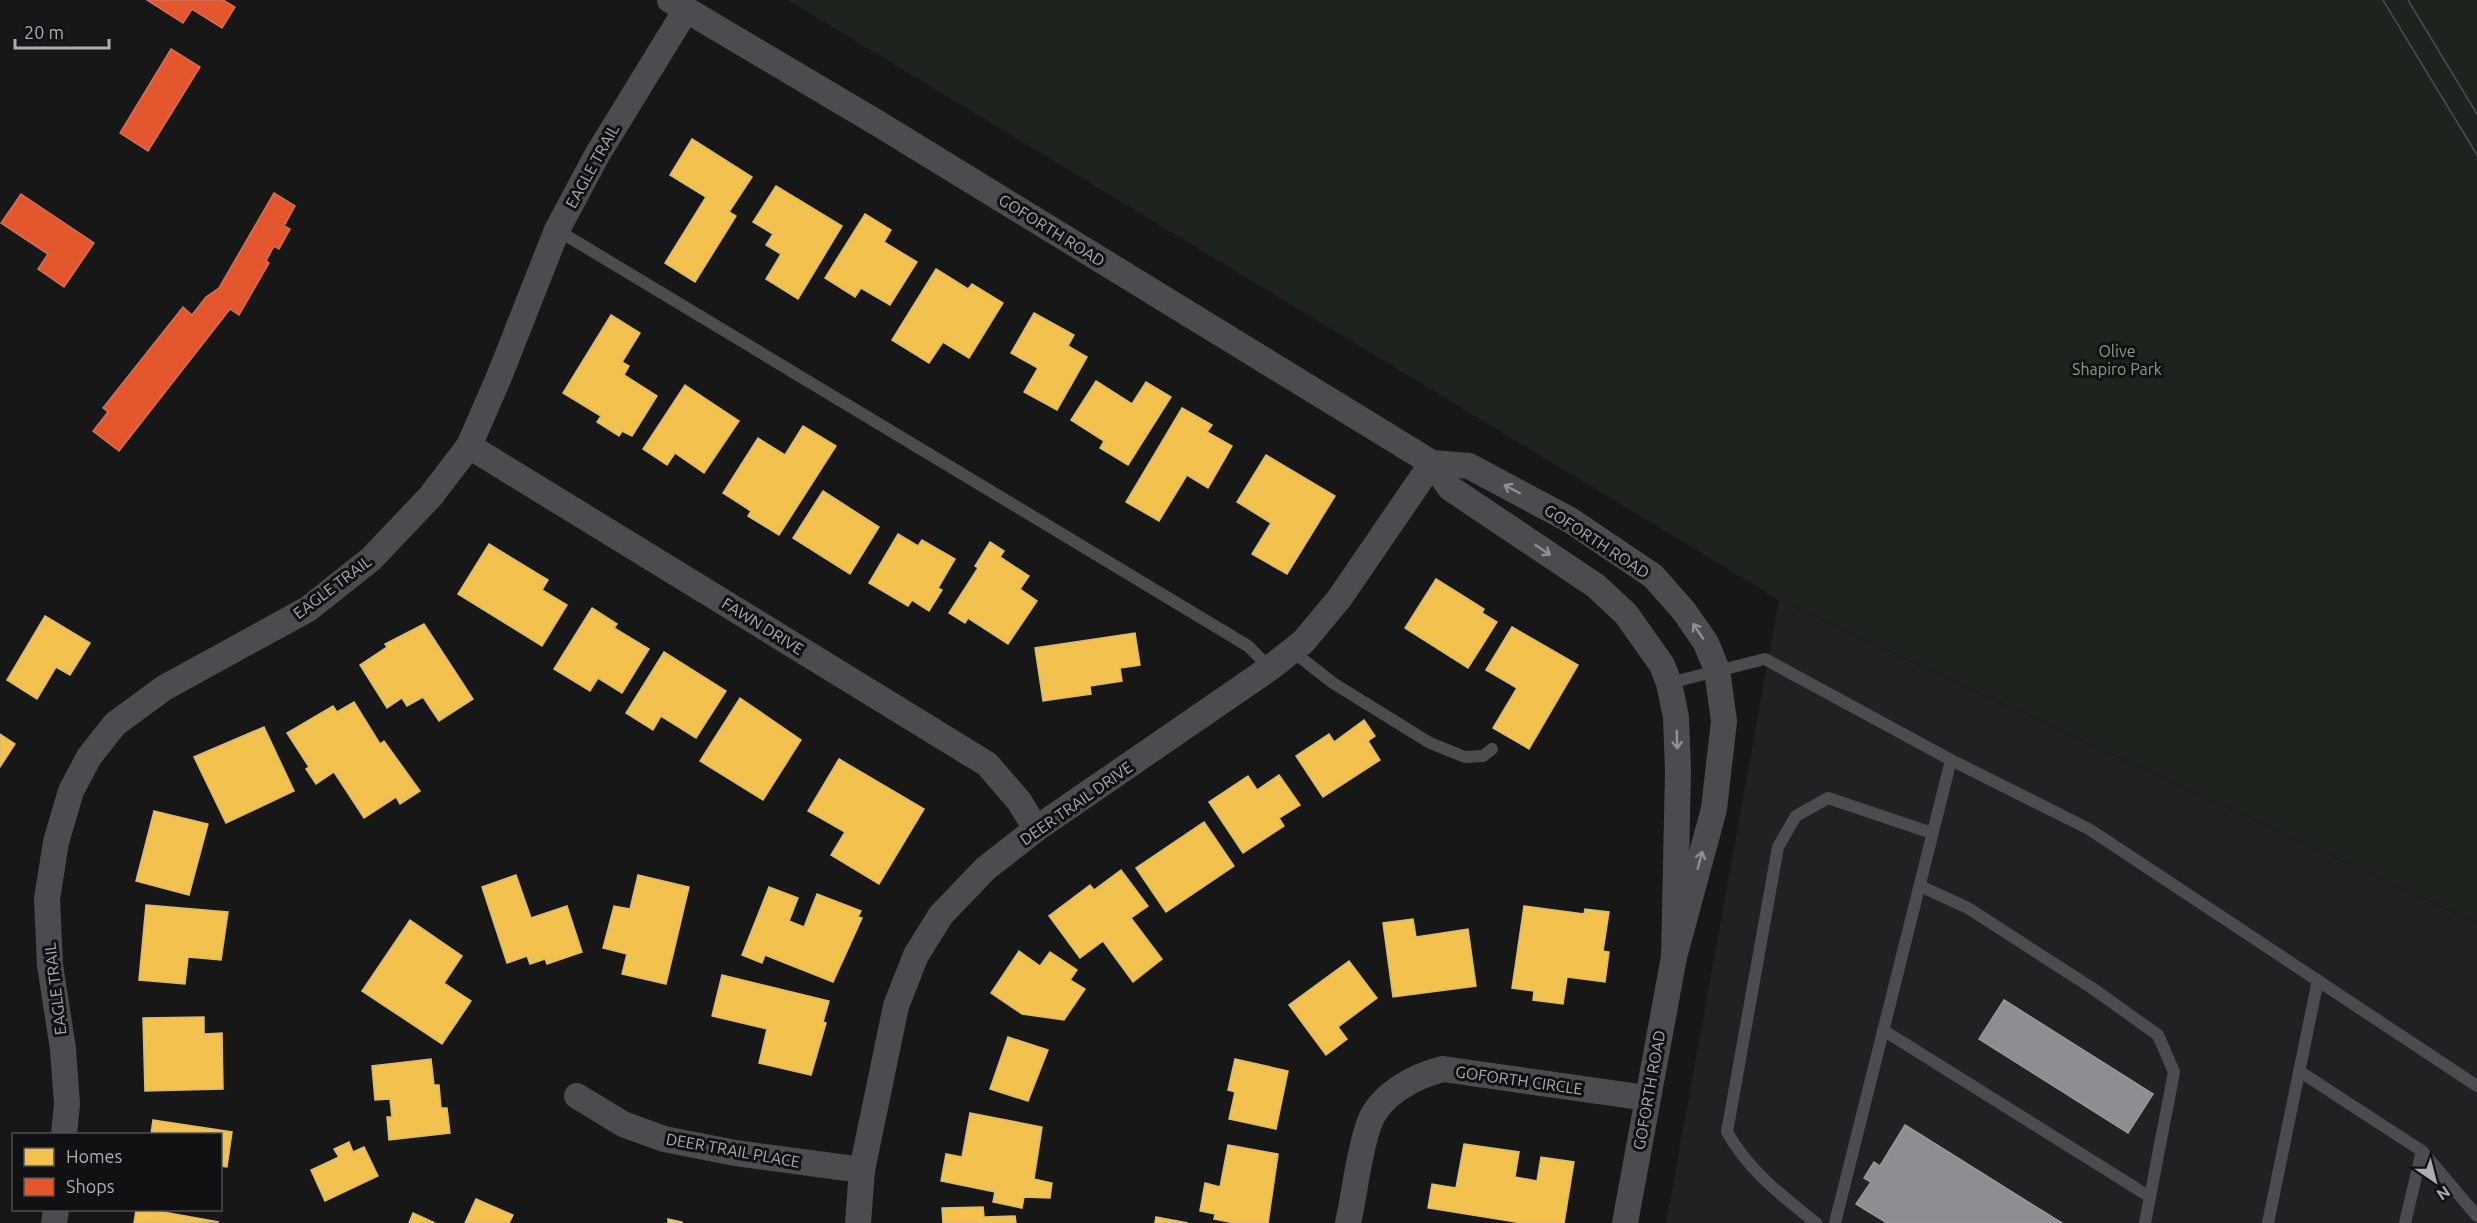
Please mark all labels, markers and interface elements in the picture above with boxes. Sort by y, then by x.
scale bar [15,12,110,50]
text: 20 m [24,22,64,42]
street label: EAGLE TRAIL [562,121,622,211]
street label: GOFORTH ROAD [996,190,1108,270]
park label: Olive Shapiro Park [2072,342,2162,378]
one-way arrow [1504,483,1521,495]
street label: GOFORTH ROAD [1541,500,1653,582]
one-way arrow [1534,544,1550,556]
street label: EAGLE TRAIL [290,552,374,622]
street label: FAWN DRIVE [719,594,807,658]
one-way arrow [1692,623,1704,639]
one-way arrow [1672,730,1683,750]
street label: DEER TRAIL DRIVE [1016,757,1136,849]
one-way arrow [1695,851,1706,870]
street label: EAGLE TRAIL [40,942,70,1036]
street label: GOFORTH ROAD [1630,1029,1668,1151]
street label: GOFORTH CIRCLE [1454,1062,1584,1098]
street label: DEER TRAIL PLACE [665,1129,801,1171]
legend [12,1133,222,1211]
text: Homes [66,1146,123,1166]
north arrow [2405,1151,2465,1211]
text: Shops [66,1176,115,1196]
text: N [2434,1182,2454,1204]

